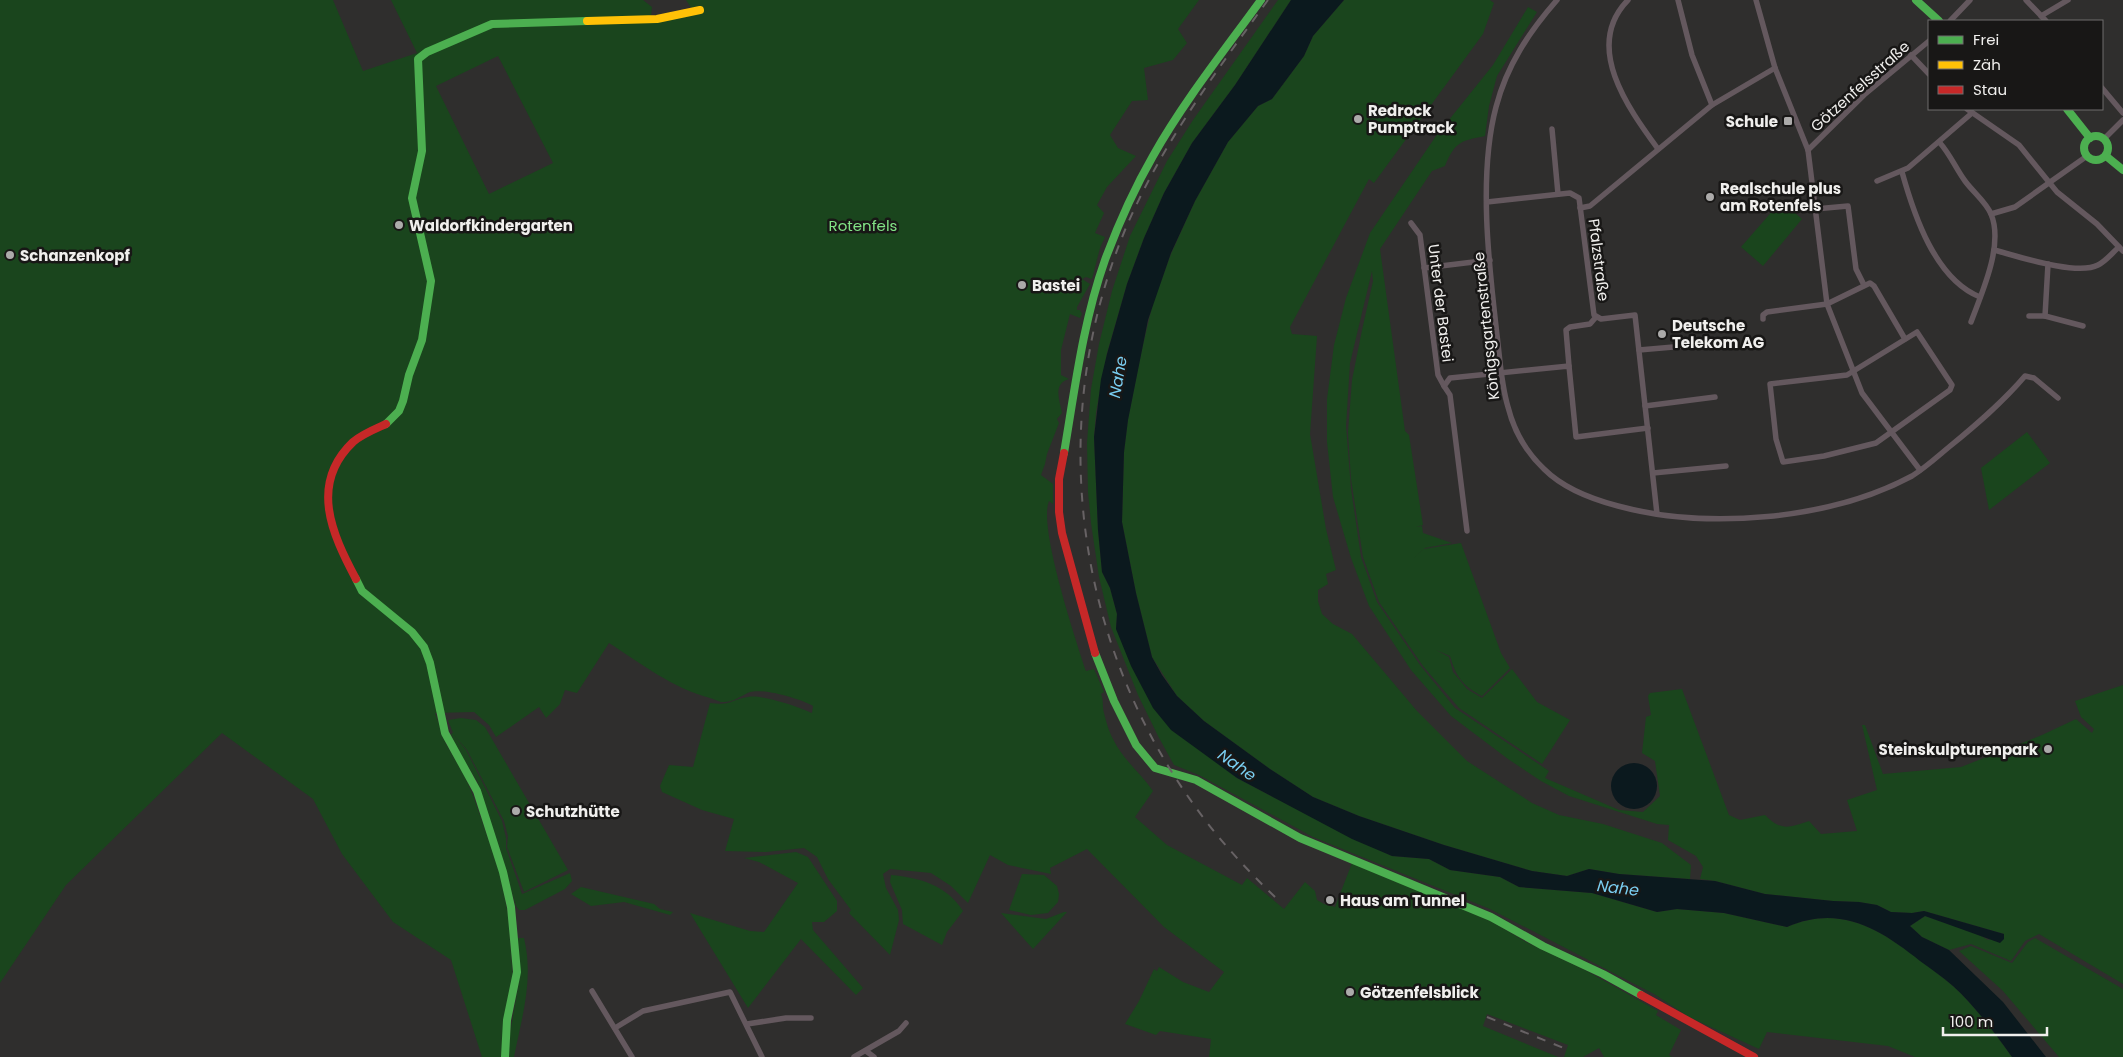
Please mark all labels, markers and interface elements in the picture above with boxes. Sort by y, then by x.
legend [1928,20,2103,110]
text: Frei [1973,29,1999,50]
street label: Götzenfelsstraße [1806,36,1914,136]
text: Zäh [1973,54,2001,75]
text: Stau [1973,79,2007,100]
place label: Redrock Pumptrack [1368,100,1455,138]
place label: Schule [1726,111,1778,132]
marker: Redrock Pumptrack [1352,113,1364,125]
marker: Schule [1782,115,1794,127]
place label: Realschule plus am Rotenfels [1720,178,1841,216]
marker: Realschule plus am Rotenfels [1704,191,1716,203]
place label: Waldorfkindergarten [409,215,573,236]
park label: Rotenfels [829,215,898,236]
street label: Pfalzstraße [1584,218,1614,302]
marker: Waldorfkindergarten [393,219,405,231]
street label: Unter der Bastei [1423,243,1459,363]
place label: Schanzenkopf [20,245,131,266]
marker: Schanzenkopf [4,249,16,261]
street label: Königsgartenstraße [1468,251,1504,401]
place label: Bastei [1032,275,1080,296]
marker: Bastei [1016,279,1028,291]
place label: Deutsche Telekom AG [1672,315,1764,353]
marker: Deutsche Telekom AG [1656,328,1668,340]
water label: Nahe [1103,354,1133,400]
place label: Steinskulpturenpark [1879,739,2039,760]
water label: Nahe [1213,743,1261,787]
marker: Steinskulpturenpark [2042,743,2054,755]
place label: Schutzhütte [526,801,620,822]
marker: Schutzhütte [510,805,522,817]
water label: Nahe [1596,874,1640,902]
place label: Haus am Tunnel [1340,890,1465,911]
marker: Haus am Tunnel [1324,894,1336,906]
place label: Götzenfelsblick [1360,982,1479,1003]
marker: Götzenfelsblick [1344,986,1356,998]
scale bar [1943,1004,2047,1036]
text: 100 m [1950,1011,1993,1032]

